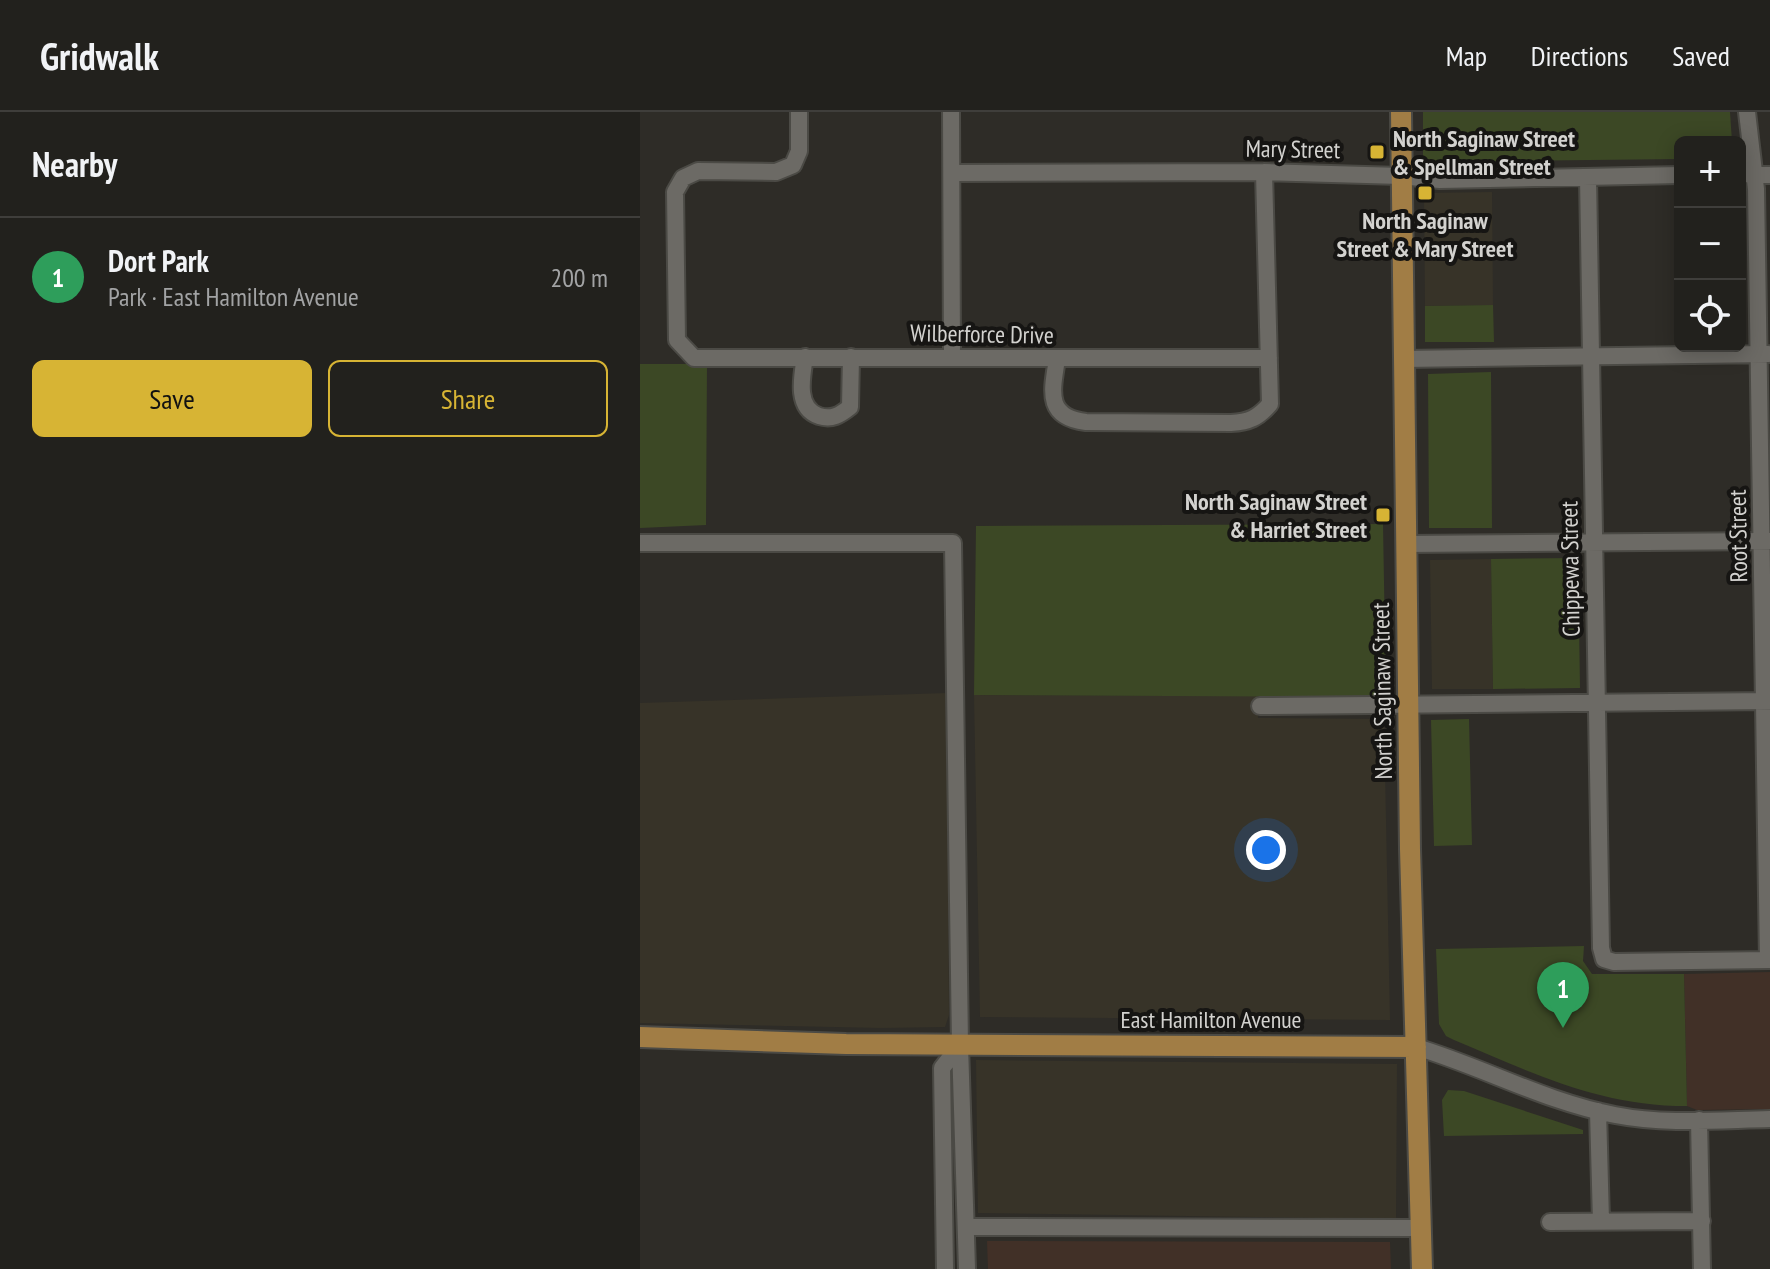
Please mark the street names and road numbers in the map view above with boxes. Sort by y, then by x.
street label: Mary Street [1245,133,1341,165]
street label: Wilberforce Drive [910,317,1054,351]
street label: Root Street [1722,489,1754,583]
street label: Chippewa Street [1553,500,1587,637]
street label: North Saginaw Street [1365,602,1399,780]
street label: East Hamilton Avenue [1120,1004,1302,1035]

